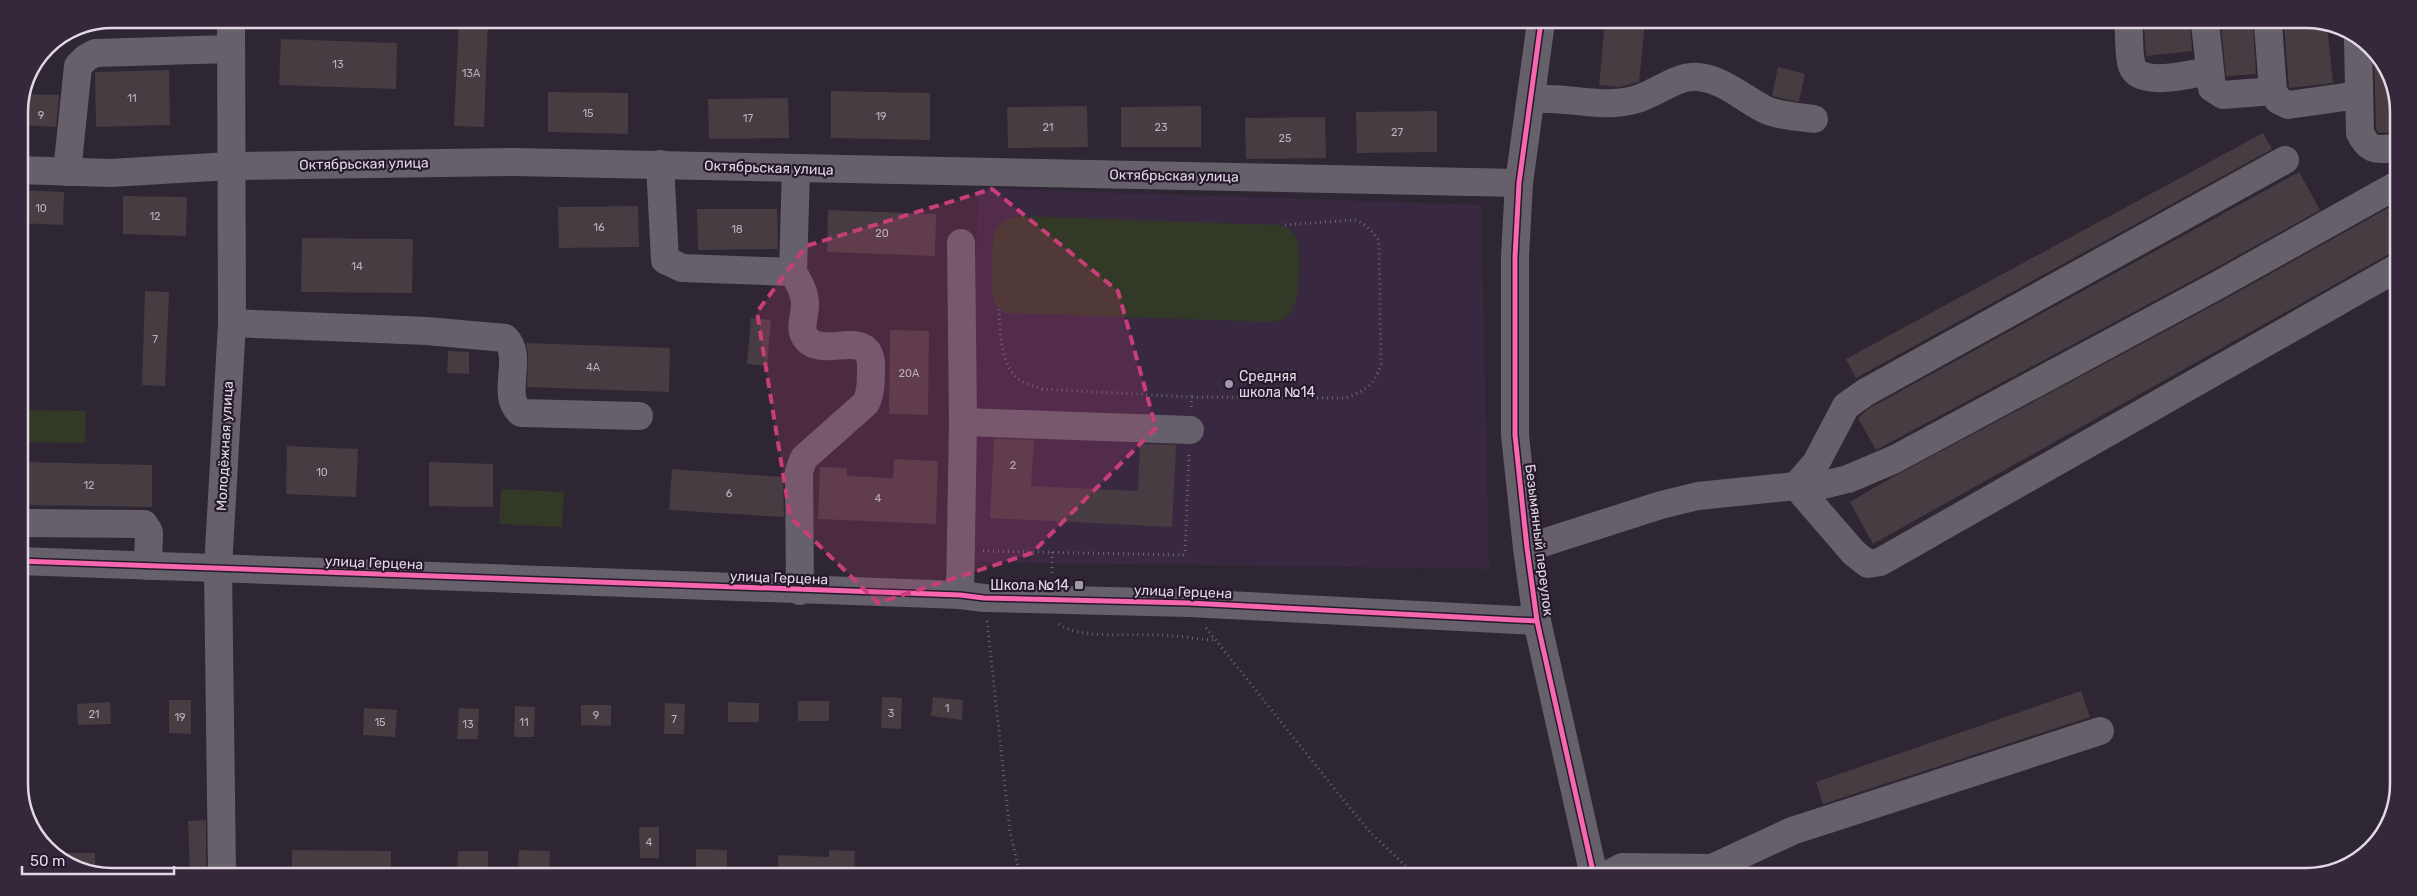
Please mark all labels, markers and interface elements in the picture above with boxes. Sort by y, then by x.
house number: 13 [332,58,344,71]
house number: 13А [462,67,481,80]
house number: 11 [127,92,137,105]
house number: 15 [582,107,594,120]
house number: 9 [38,109,44,122]
house number: 19 [875,110,887,123]
house number: 17 [743,112,754,125]
house number: 21 [1042,121,1054,134]
house number: 23 [1154,121,1168,134]
house number: 27 [1391,126,1403,139]
house number: 25 [1279,132,1292,145]
street label: Октябрьская улица [299,154,429,174]
street label: Октябрьская улица [704,157,834,179]
street label: Октябрьская улица [1109,166,1239,186]
house number: 10 [35,202,47,215]
house number: 12 [149,210,161,223]
house number: 16 [593,221,605,234]
house number: 18 [731,223,743,236]
house number: 20 [875,227,889,240]
house number: 14 [351,260,363,273]
house number: 7 [152,333,158,346]
house number: 4А [586,361,601,374]
house number: 20А [899,367,920,380]
place label: Средняя школа №14 [1239,368,1316,401]
marker: Средняя школа №14 [1223,378,1235,390]
street label: Молодёжная улица [213,381,237,511]
house number: 2 [1010,459,1016,472]
street label: Безымянный переулок [1521,463,1557,617]
house number: 10 [316,466,328,479]
house number: 12 [83,479,95,492]
house number: 6 [726,487,733,500]
house number: 4 [875,492,882,505]
street label: улица Герцена [325,553,423,573]
street label: улица Герцена [730,568,828,588]
place label: Школа №14 [990,577,1069,594]
marker: Школа №14 [1073,579,1085,591]
street label: улица Герцена [1134,582,1232,602]
house number: 1 [945,702,949,715]
house number: 3 [888,707,895,720]
house number: 21 [88,708,100,721]
house number: 9 [593,709,599,722]
house number: 19 [174,711,186,724]
house number: 7 [671,713,677,726]
house number: 15 [374,716,386,729]
house number: 11 [519,716,529,729]
house number: 13 [462,718,474,731]
house number: 4 [646,836,653,849]
scale bar [22,844,175,876]
text: 50 m [30,852,65,870]

